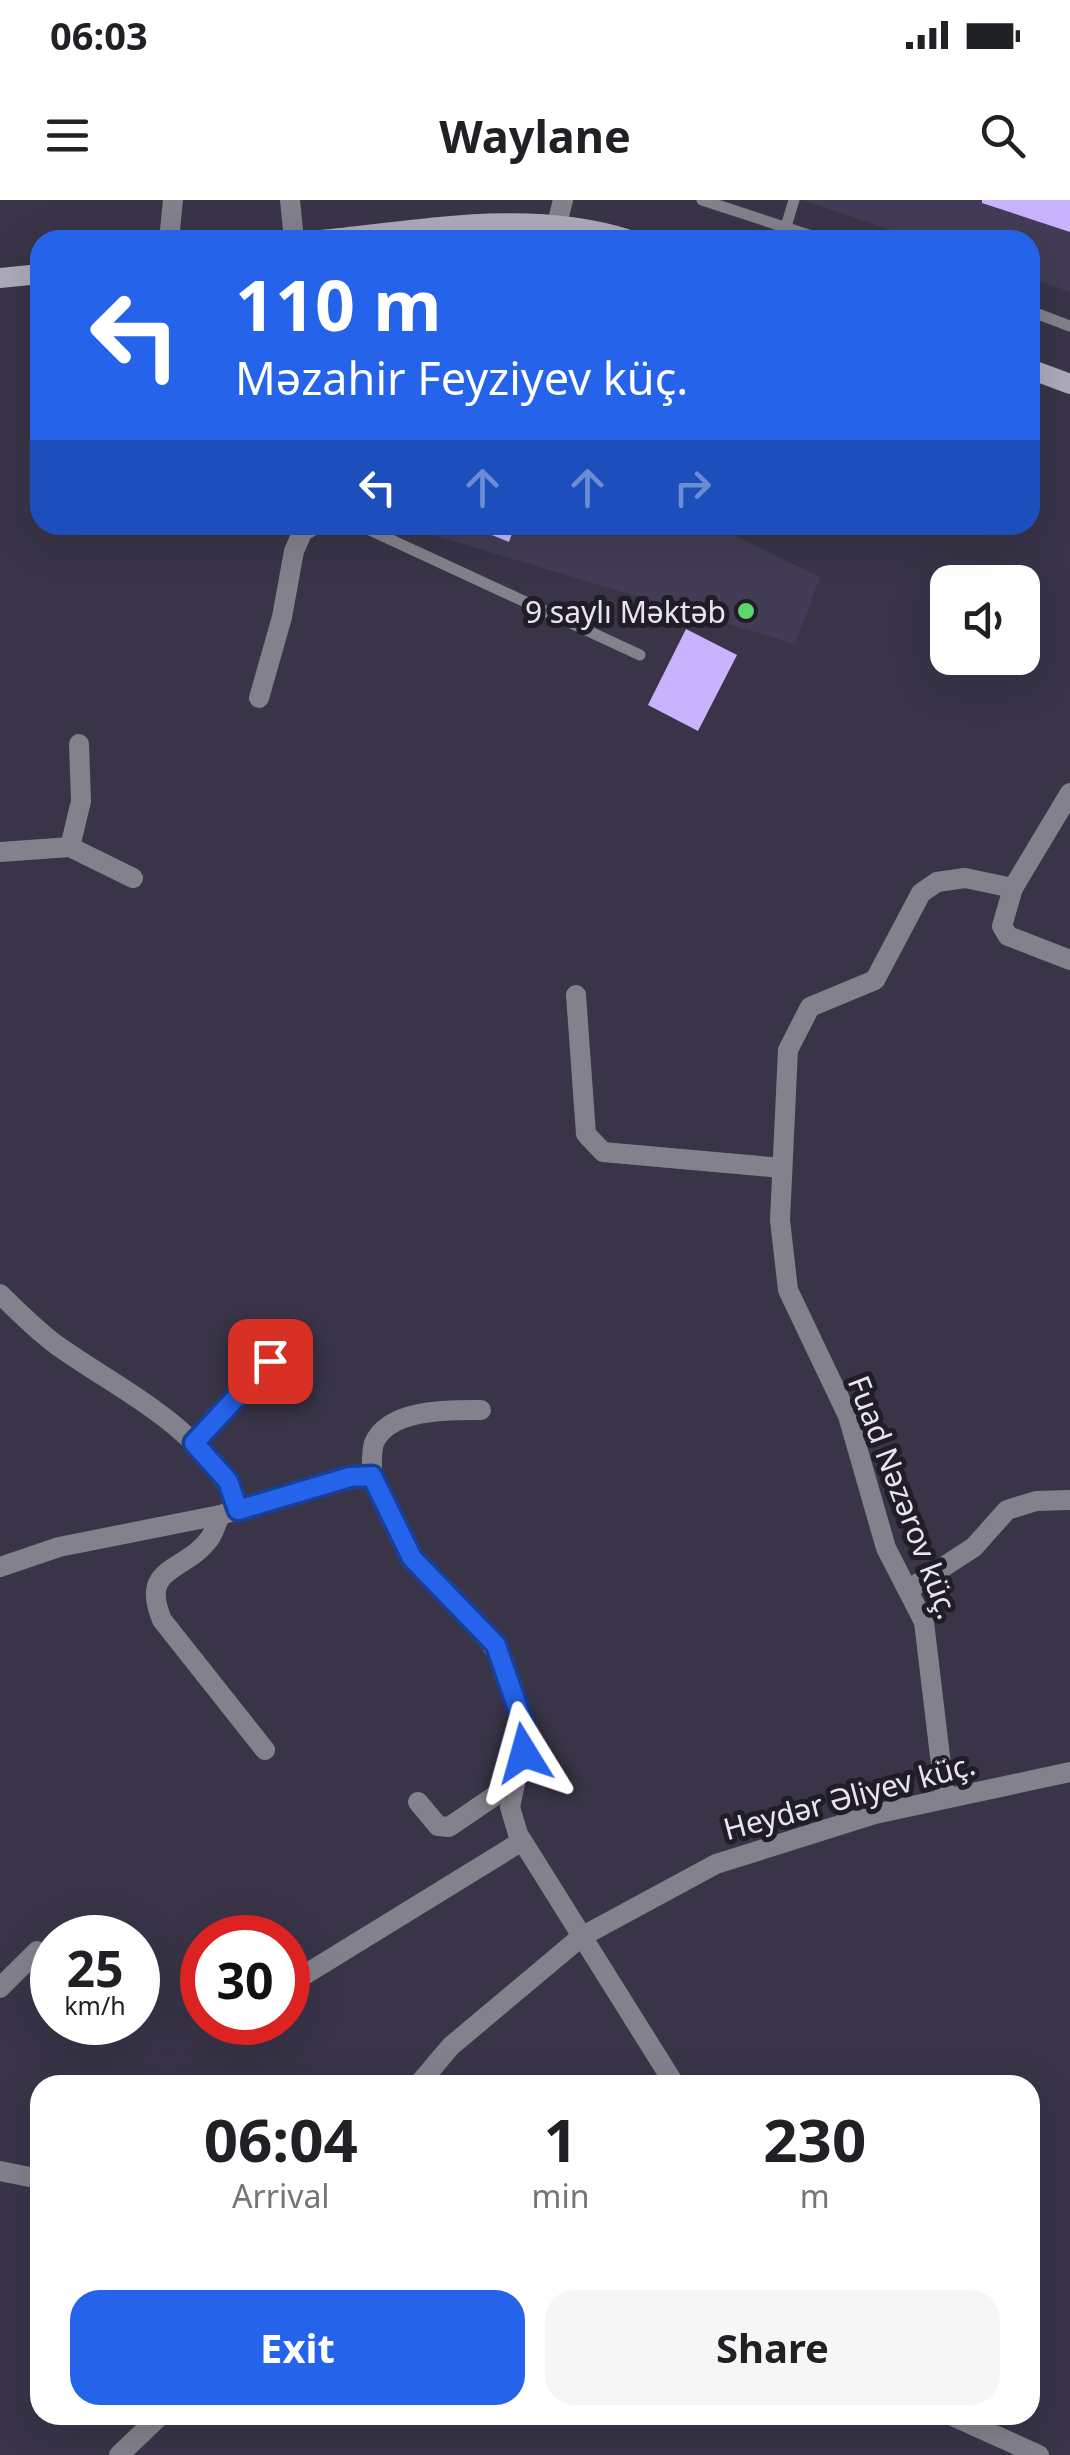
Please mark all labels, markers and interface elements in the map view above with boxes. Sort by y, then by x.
text: 06:03 [50,9,148,61]
text: Waylane [439,105,631,166]
icon: menu [40,108,95,163]
icon: search [975,108,1030,163]
text: 110 m [235,256,442,352]
icon: left [70,270,200,400]
text: Məzahir Feyziyev küç. [235,347,688,408]
icon: left [350,460,405,515]
icon: ahead [455,460,510,515]
icon: ahead [560,460,615,515]
icon: right [665,460,720,515]
map controls [930,565,1040,675]
button: sound [930,565,1040,675]
place label: 9 saylı Məktəb [525,591,726,632]
marker: 9 saylı Məktəb [735,600,757,622]
pin [228,1319,313,1404]
icon: arrive [243,1334,298,1389]
street label: Fuad Nəzərov küç. [839,1370,969,1624]
position arrow [472,1701,576,1805]
street label: Heydər Əliyev küç. [719,1743,979,1849]
speed limit sign: 30 [180,1915,310,2045]
text: 25 [66,1934,124,2002]
text: km/h [64,1988,126,2022]
text: 06:04 [204,2098,358,2180]
text: 1 [543,2098,578,2180]
text: 230 [763,2098,866,2180]
text: Arrival [232,2174,330,2217]
text: min [532,2174,590,2217]
text: m [800,2174,830,2217]
button: Exit [70,2290,525,2405]
button: Share [545,2290,1000,2405]

